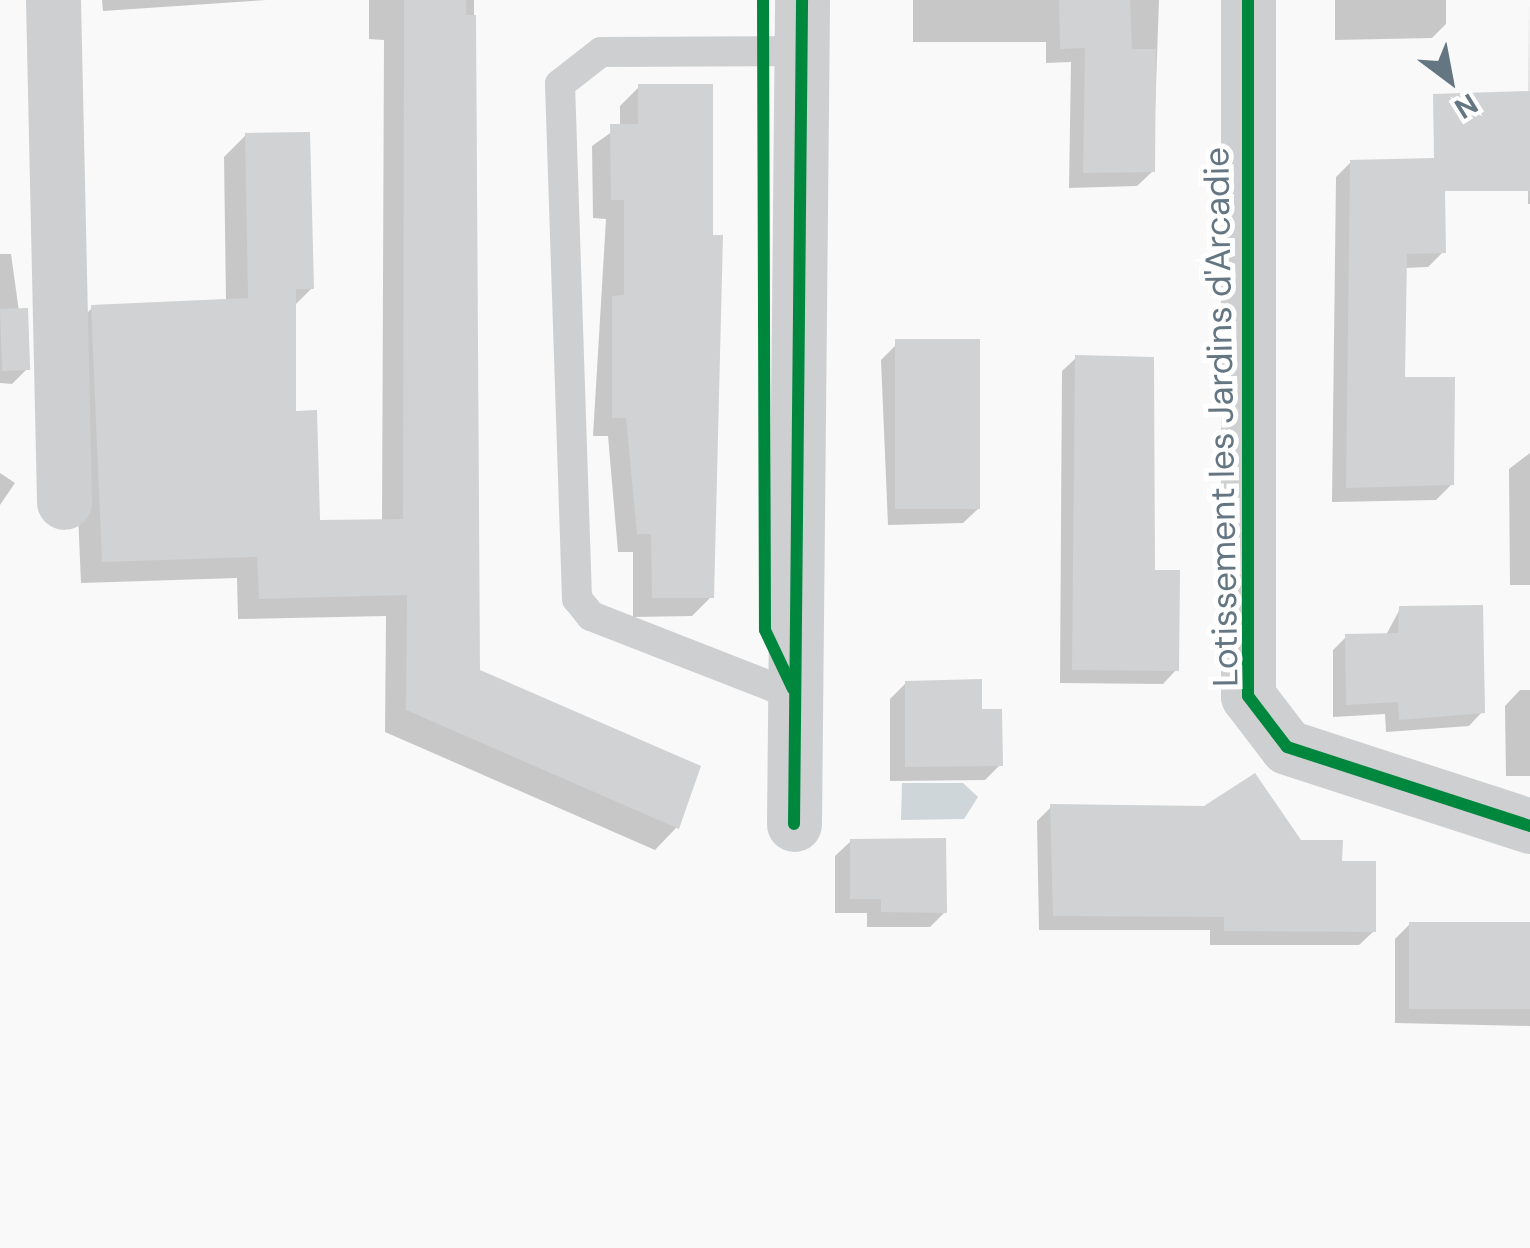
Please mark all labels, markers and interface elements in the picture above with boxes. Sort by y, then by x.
north arrow [1400,30,1500,130]
text: N [1448,85,1485,127]
street label: Lotissement les Jardins d'Arcadie [1195,147,1247,687]

